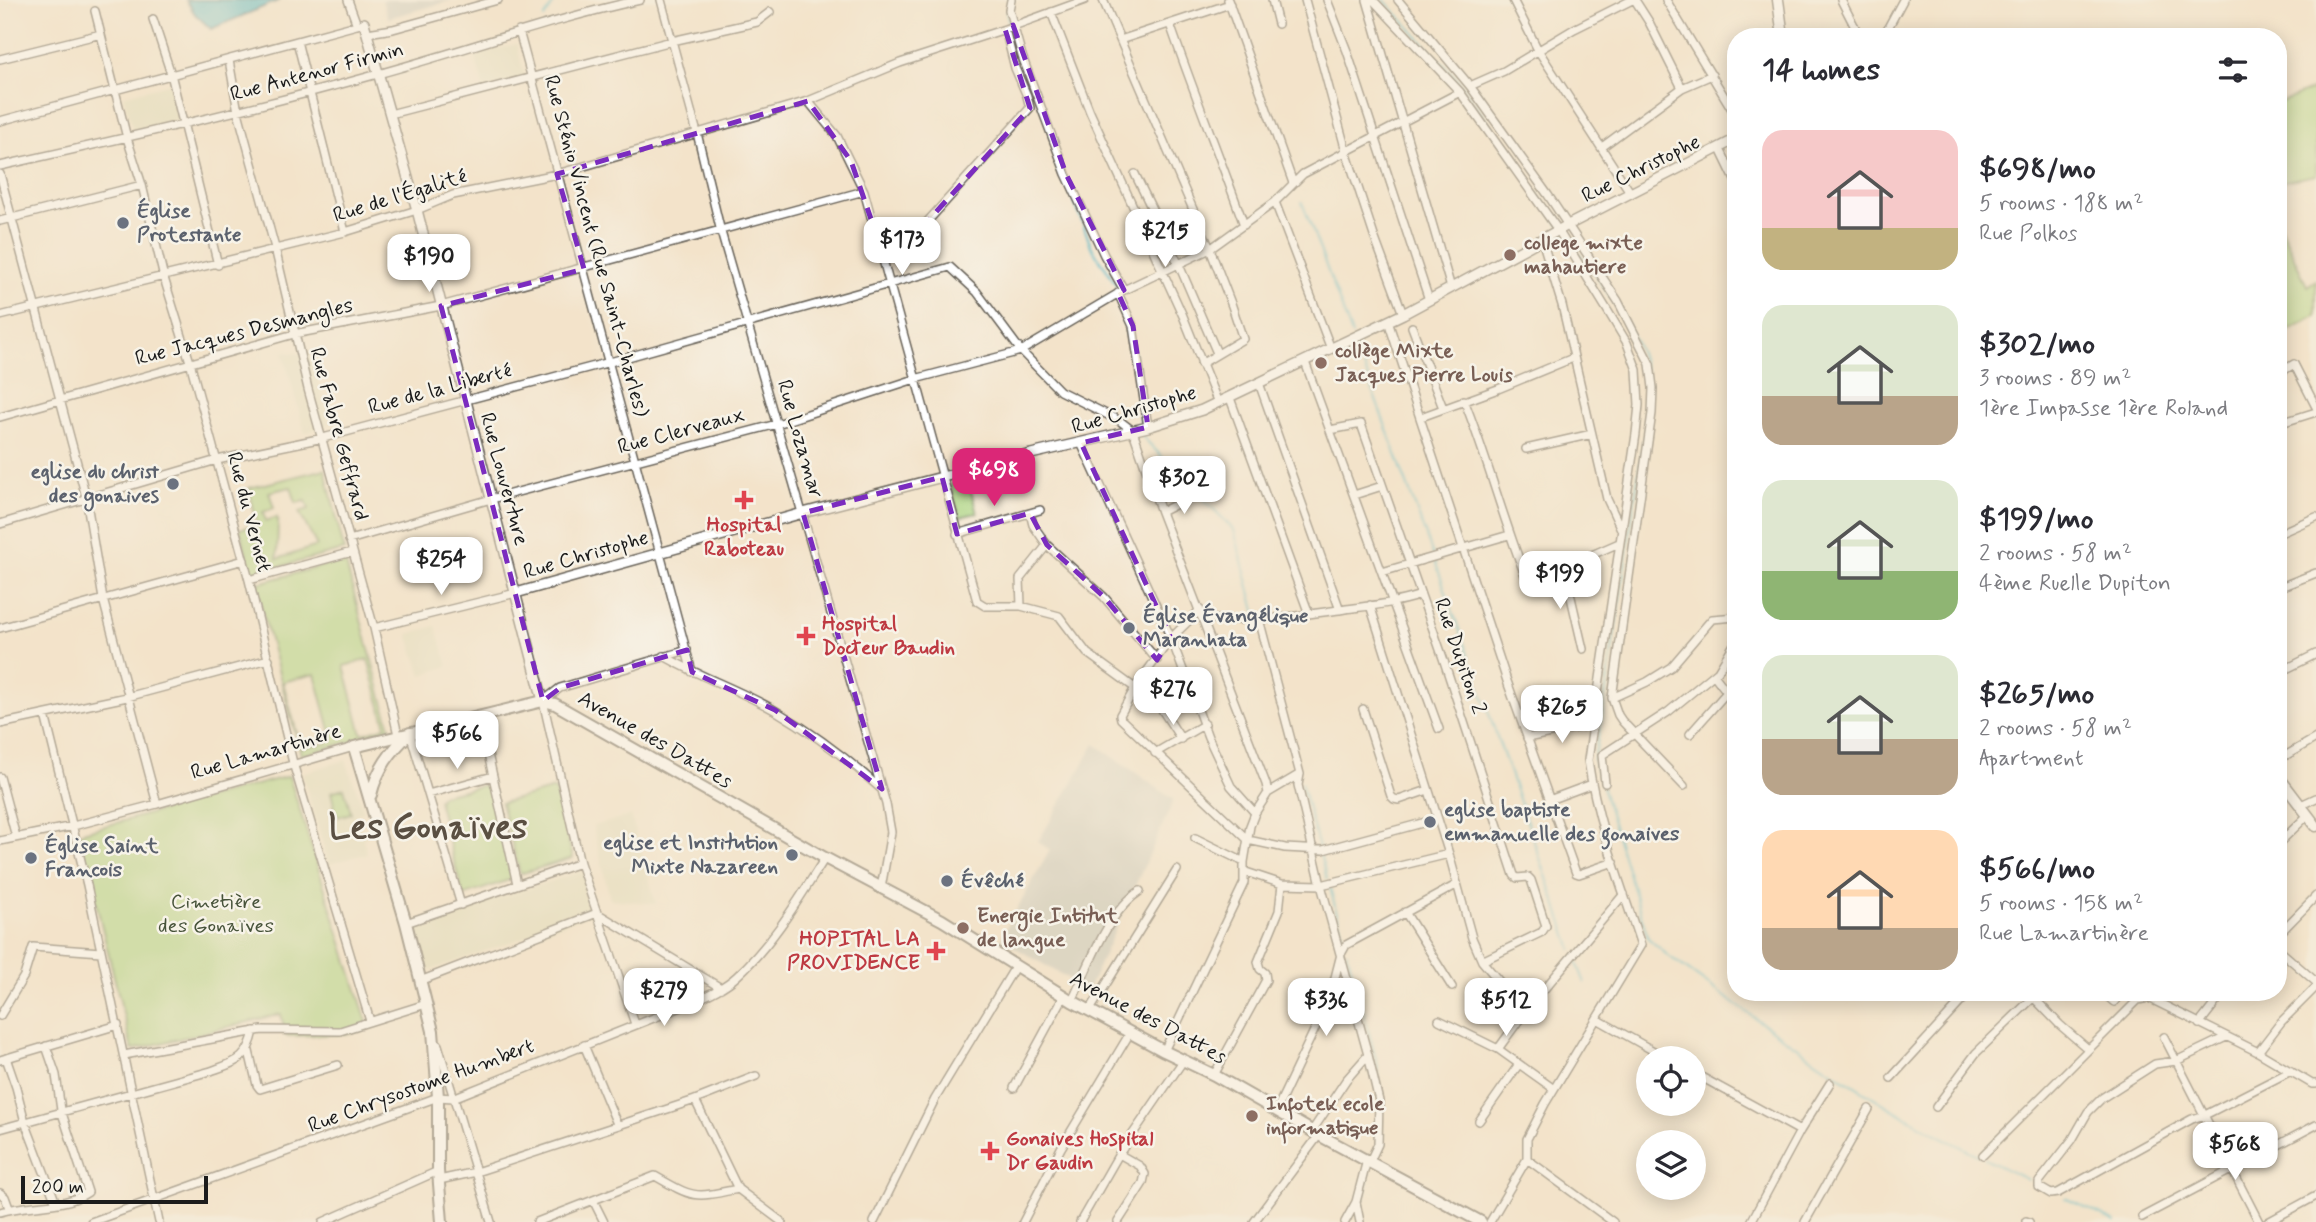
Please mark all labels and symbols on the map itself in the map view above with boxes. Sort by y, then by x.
street label: Rue Antenor Firmin [227,35,407,109]
street label: Rue Sténio Vincent (Rue Saint-Charles) [537,72,655,420]
street label: Rue Christophe [1577,128,1705,210]
street label: Rue de l'Égalité [330,162,470,230]
place label: Église Protestante [137,197,241,249]
pin: $215 [1124,210,1206,269]
marker: Église Protestante [115,215,131,231]
pin: $173 [861,218,943,277]
place label: college mixte mahautiere [1524,229,1643,281]
pin: $190 [388,234,470,294]
marker: college mixte mahautiere [1502,247,1518,263]
street label: Rue Jacques Desmangles [132,291,356,374]
place label: collège Mixte Jacques Pierre Louis [1335,337,1514,389]
street label: Rue Fabre Geffrard [302,344,376,524]
marker: collège Mixte Jacques Pierre Louis [1313,355,1329,371]
street label: Rue de la Liberté [365,356,515,422]
street label: Rue Lozamar [770,377,830,502]
street label: Rue Christophe [1068,379,1200,441]
street label: Rue Clerveaux [615,401,747,461]
street label: Rue Louverture [473,410,535,548]
pin: $698 [953,448,1035,508]
street label: Rue du Vernet [220,449,279,575]
pin: $302 [1143,456,1225,516]
place label: eglise du christ des gonaives [30,458,160,512]
marker: eglise du christ des gonaives [165,476,181,492]
marker: Hospital Raboteau [734,490,754,510]
place label: Hospital Raboteau [704,511,784,563]
street label: Rue Christophe [520,524,652,586]
pin: $254 [400,538,482,597]
pin: $199 [1519,552,1601,611]
street label: Rue Dupiton 2 [1427,594,1493,718]
place label: Église Évangélique Maranhata [1143,602,1308,654]
place label: Hospital Docteur Baudin [822,610,955,662]
marker: Église Évangélique Maranhata [1121,620,1137,636]
marker: Hospital Docteur Baudin [796,626,816,646]
pin: $276 [1132,668,1214,727]
street label: Avenue des Dattes [573,684,737,796]
pin: $265 [1521,686,1603,745]
pin: $566 [416,712,498,771]
street label: Rue Lamartinère [188,717,344,787]
place label: eglise baptiste emmanuelle des gonaives [1444,796,1680,850]
district label: Les Gonaïves [329,805,528,851]
marker: eglise baptiste emmanuelle des gonaives [1422,814,1438,830]
place label: eglise et Institution Mixte Nazareen [603,829,778,881]
place label: Église Saint Francois [45,832,159,884]
marker: eglise et Institution Mixte Nazareen [784,847,800,863]
marker: Église Saint Francois [23,850,39,866]
place label: Évêché [961,867,1025,895]
marker: Évêché [939,873,955,889]
park label: Cimetière des Gonaïves [158,888,274,940]
place label: Energie Intitut de langue [977,902,1119,954]
marker: Energie Intitut de langue [955,920,971,936]
place label: HOPITAL LA PROVIDENCE [787,925,920,977]
marker: HOPITAL LA PROVIDENCE [926,941,946,961]
street label: Avenue des Dattes [1065,965,1231,1071]
pin: $279 [623,968,705,1028]
pin: $336 [1285,978,1367,1038]
pin: $512 [1465,978,1547,1038]
street label: Rue Chrysostome Humbert [304,1032,538,1140]
place label: Infotek ecole informatique [1266,1090,1385,1144]
marker: Infotek ecole informatique [1244,1108,1260,1124]
pin: $568 [2194,1122,2276,1182]
place label: Gonaives Hospital Dr Gaudin [1006,1125,1153,1177]
marker: Gonaives Hospital Dr Gaudin [980,1141,1000,1161]
scale bar [21,1173,208,1205]

